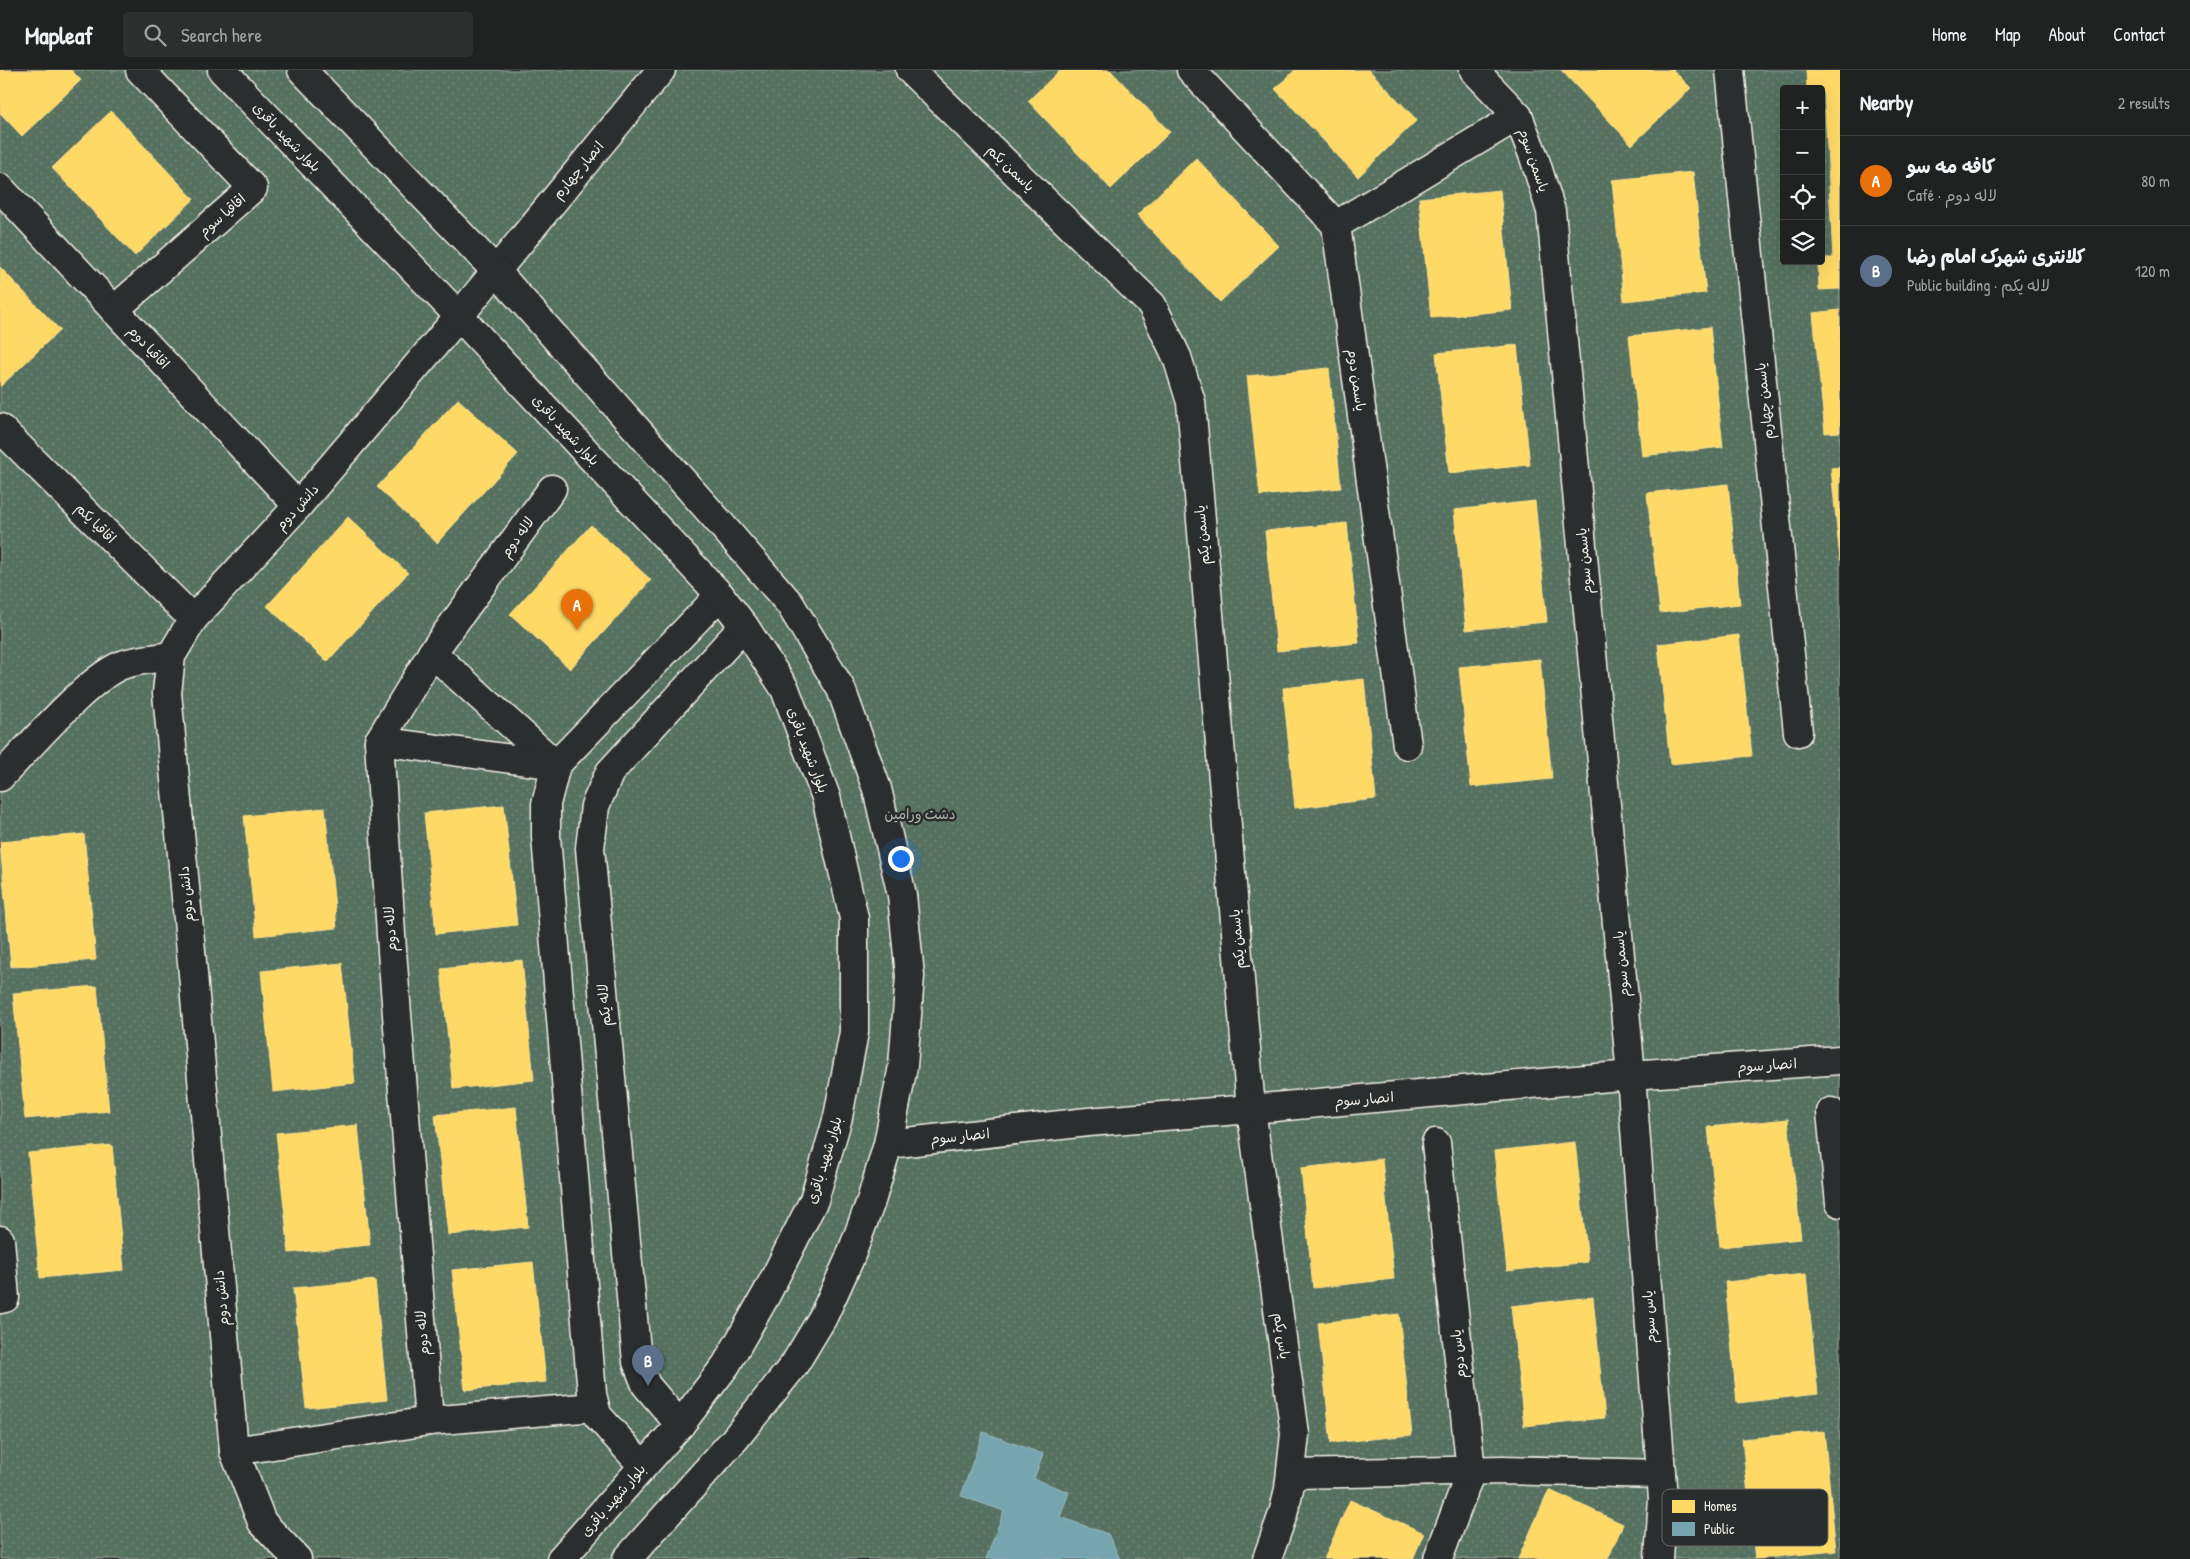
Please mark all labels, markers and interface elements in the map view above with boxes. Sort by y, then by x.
search box [123,12,473,57]
text: Mapleaf [25,19,93,51]
icon: search [141,21,169,49]
text: Search here [181,22,262,48]
text: Home [1932,22,1967,47]
text: Map [1995,22,2020,47]
text: About [2048,22,2085,47]
text: Contact [2113,22,2165,47]
map controls [1780,85,1825,265]
button: + [1780,85,1825,130]
text: Nearby [1860,88,1913,117]
text: 2 results [2118,92,2170,114]
street label: بلوار شهید باقری [249,98,326,176]
street label: یاسمن سوم [1512,125,1554,195]
button: − [1780,130,1825,175]
street label: انصار چهارم [548,137,609,204]
street label: یاسمن یکم [982,140,1039,197]
text: کافه مه سو [1907,153,1995,179]
text: A [1872,170,1880,192]
text: 80 m [2141,170,2170,192]
button: locate [1780,175,1825,220]
text: Café · لاله دوم [1907,184,1997,206]
street label: اقاقیا سوم [194,189,251,243]
button: layers [1780,220,1825,265]
text: کلانتری شهرک امام رضا [1907,243,2085,269]
text: B [1872,260,1880,282]
text: 120 m [2135,260,2170,282]
text: Public building · لاله یکم [1907,274,2050,296]
street label: اقاقیا دوم [123,321,174,374]
street label: یاسمن دوم [1342,348,1371,413]
street label: یاسمن چهارم [1750,362,1779,440]
street label: بلوار شهید باقری [529,390,604,469]
street label: دانش دوم [271,479,324,535]
street label: اقاقیا یکم [71,498,121,548]
street label: یاسمن یکم [1189,504,1216,566]
street label: لاله دوم [495,513,539,562]
street label: یاسمن سوم [1571,527,1599,595]
pin: A [561,589,593,630]
street label: بلوار شهید باقری [783,704,834,795]
park label: دشت ورامین [884,804,956,824]
your location [888,846,914,872]
street label: دانش دوم [174,865,199,923]
street label: لاله دوم [378,905,403,952]
street label: یاسمن یکم [1224,908,1251,970]
street label: یاسمن سوم [1608,930,1636,998]
street label: لاله یکم [592,983,617,1027]
street label: انصار سوم [1736,1053,1798,1079]
street label: انصار سوم [1333,1086,1395,1114]
street label: بلوار شهید باقری [801,1114,846,1206]
street label: انصار سوم [929,1123,991,1151]
street label: دانش دوم [209,1269,234,1327]
street label: یاس سوم [1637,1290,1663,1344]
street label: لاله دوم [410,1309,435,1357]
street label: یاس یکم [1268,1311,1295,1361]
street label: یاس دوم [1445,1328,1472,1380]
pin: B [632,1345,664,1386]
street label: بلوار شهید باقری [576,1459,649,1540]
legend [1662,1489,1828,1546]
text: Homes [1704,1496,1737,1515]
text: Public [1704,1519,1735,1538]

